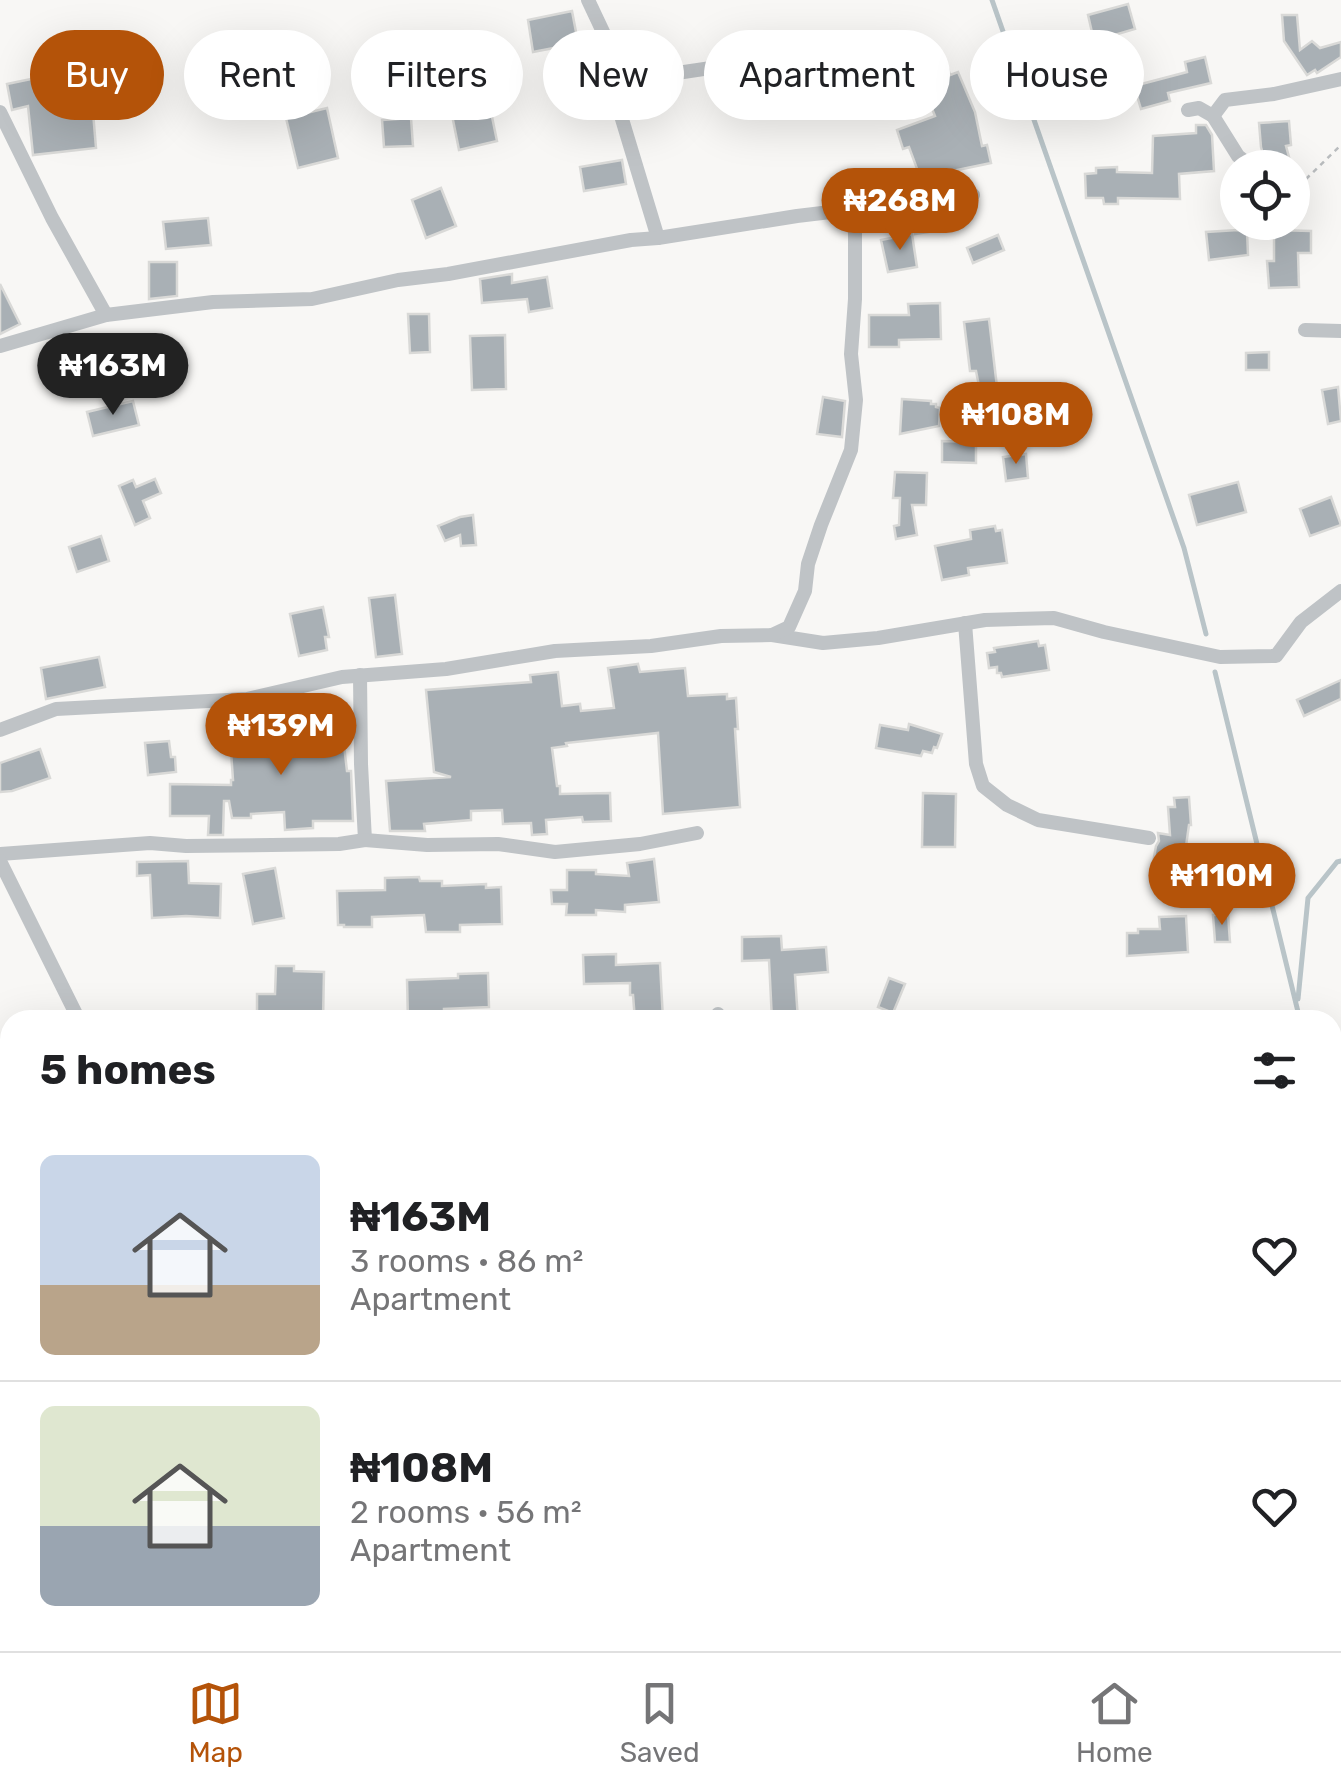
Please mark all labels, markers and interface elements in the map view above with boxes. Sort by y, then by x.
chip: Buy [30,30,164,120]
chip: Rent [184,30,331,120]
chip: Filters [351,30,523,120]
chip: New [543,30,684,120]
chip: Apartment [704,30,950,120]
chip: House [970,30,1144,120]
map controls [1220,150,1310,240]
button: locate [1220,150,1310,240]
pin: ₦268M [830,168,970,253]
text: ₦268M [844,181,956,219]
pin: ₦163M [43,333,183,418]
text: ₦163M [59,346,167,384]
pin: ₦108M [946,382,1086,467]
text: ₦108M [962,395,1070,433]
pin: ₦139M [211,693,351,778]
text: ₦139M [227,706,335,744]
pin: ₦110M [1152,843,1292,928]
text: ₦110M [1170,856,1274,894]
icon: filters [1247,1043,1302,1098]
text: 5 homes [40,1045,216,1095]
text: ₦163M [350,1192,491,1242]
icon: home [120,1195,240,1315]
icon: heart [1247,1228,1302,1283]
text: 3 rooms · 86 m² [350,1242,584,1280]
text: Apartment [350,1280,511,1318]
text: ₦108M [350,1443,493,1493]
icon: home [120,1446,240,1566]
icon: heart [1247,1479,1302,1534]
text: 2 rooms · 56 m² [350,1493,582,1531]
text: Apartment [350,1531,511,1569]
tab: Map [188,1676,243,1769]
tab: Saved [620,1676,700,1769]
tab: Home [1076,1676,1153,1769]

